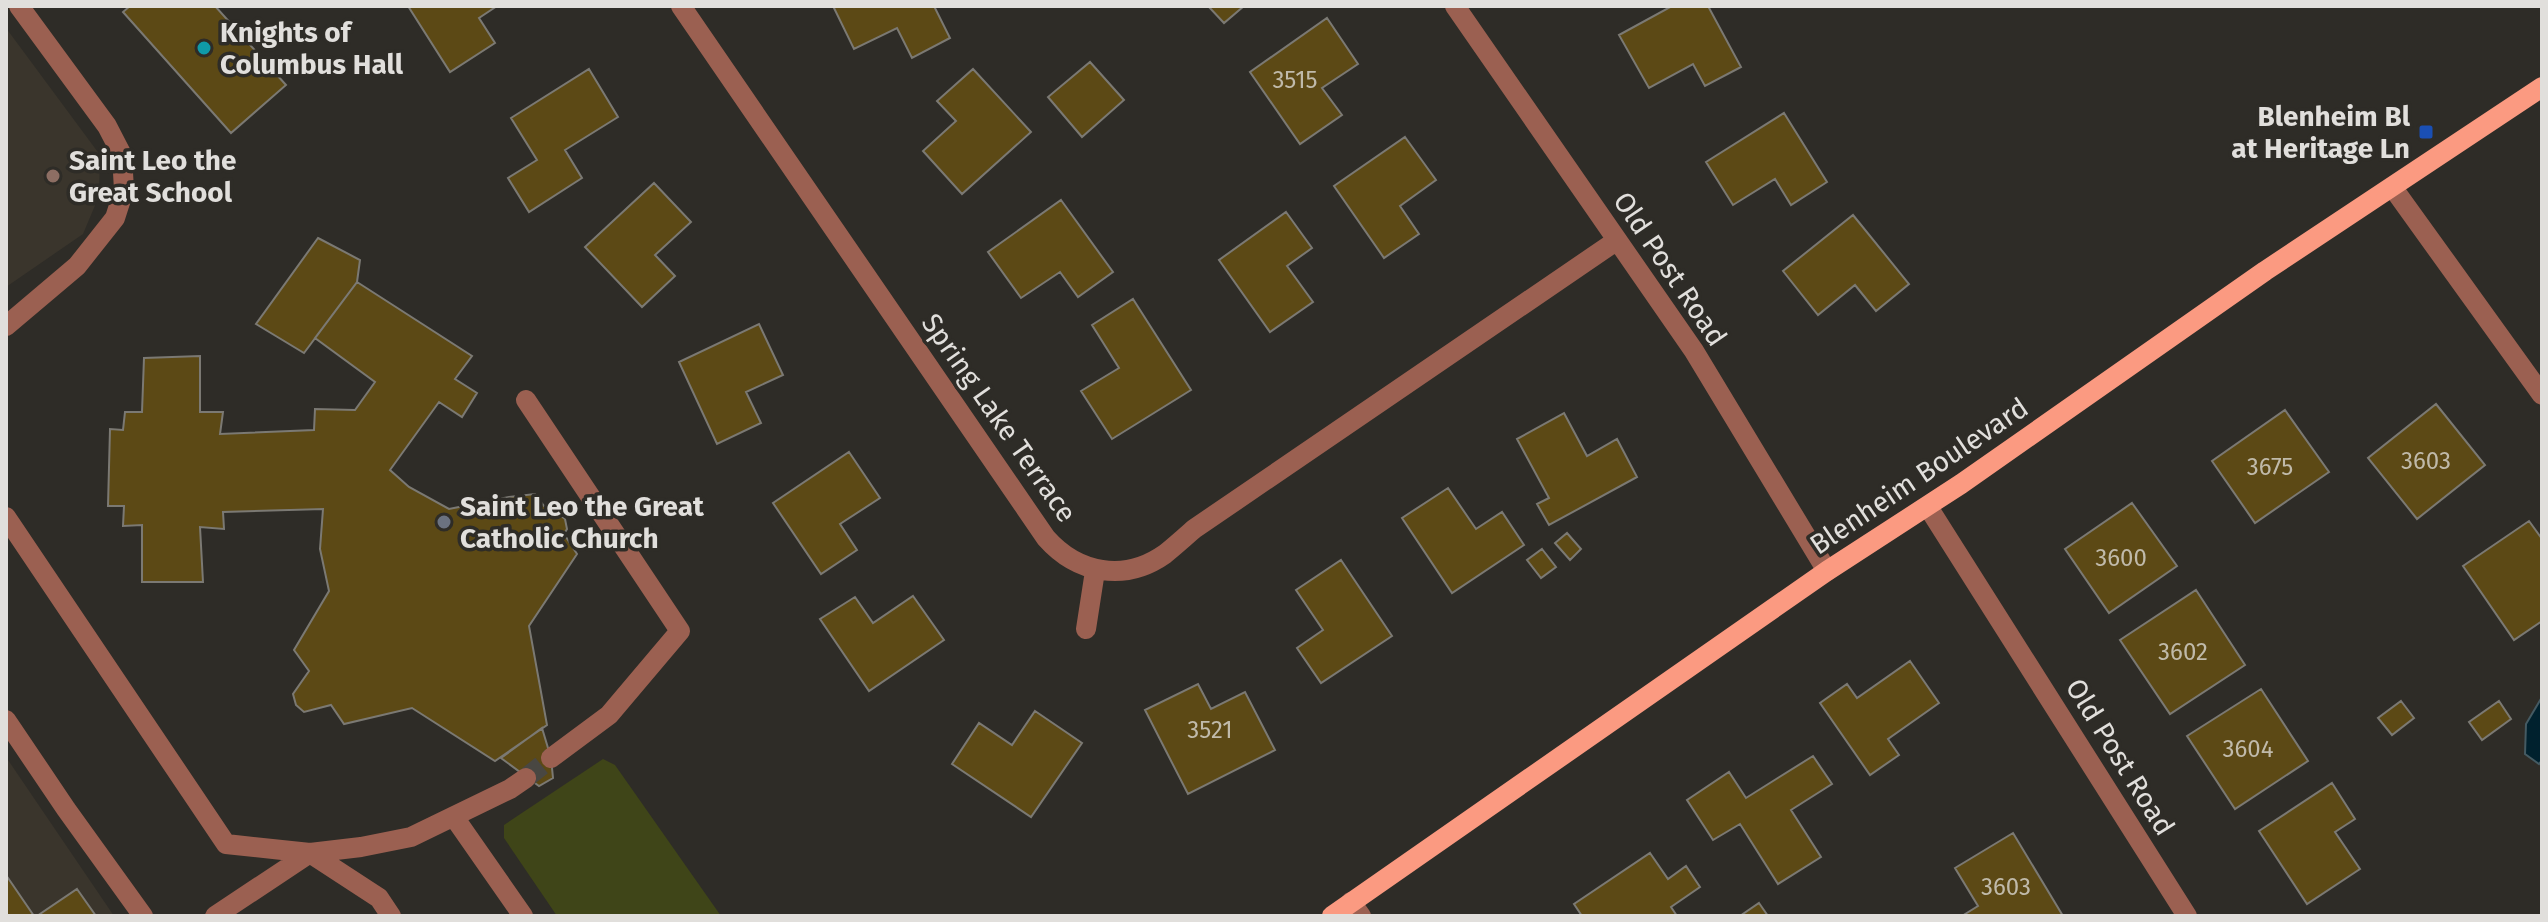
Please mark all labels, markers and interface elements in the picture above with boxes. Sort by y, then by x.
place label: Knights of Columbus Hall [220,16,404,81]
marker: Knights of Columbus Hall [195,39,213,57]
house number: 3515 [1272,66,1318,94]
place label: Blenheim Bl at Heritage Ln [2231,100,2411,165]
marker: Blenheim Bl at Heritage Ln [2417,123,2435,141]
place label: Saint Leo the Great School [69,144,236,209]
marker: Saint Leo the Great School [44,167,62,185]
street label: Old Post Road [1606,186,1734,352]
street label: Spring Lake Terrace [915,307,1083,529]
street label: Blenheim Boulevard [1804,391,2034,561]
house number: 3603 [2401,447,2451,475]
house number: 3675 [2247,453,2293,481]
place label: Saint Leo the Great Catholic Church [460,490,705,555]
marker: Saint Leo the Great Catholic Church [435,513,453,531]
house number: 3600 [2095,544,2147,572]
house number: 3602 [2158,638,2208,666]
street label: Old Post Road [2059,673,2181,841]
house number: 3521 [1187,716,1233,744]
house number: 3604 [2223,735,2274,763]
house number: 3603 [1981,873,2031,901]

